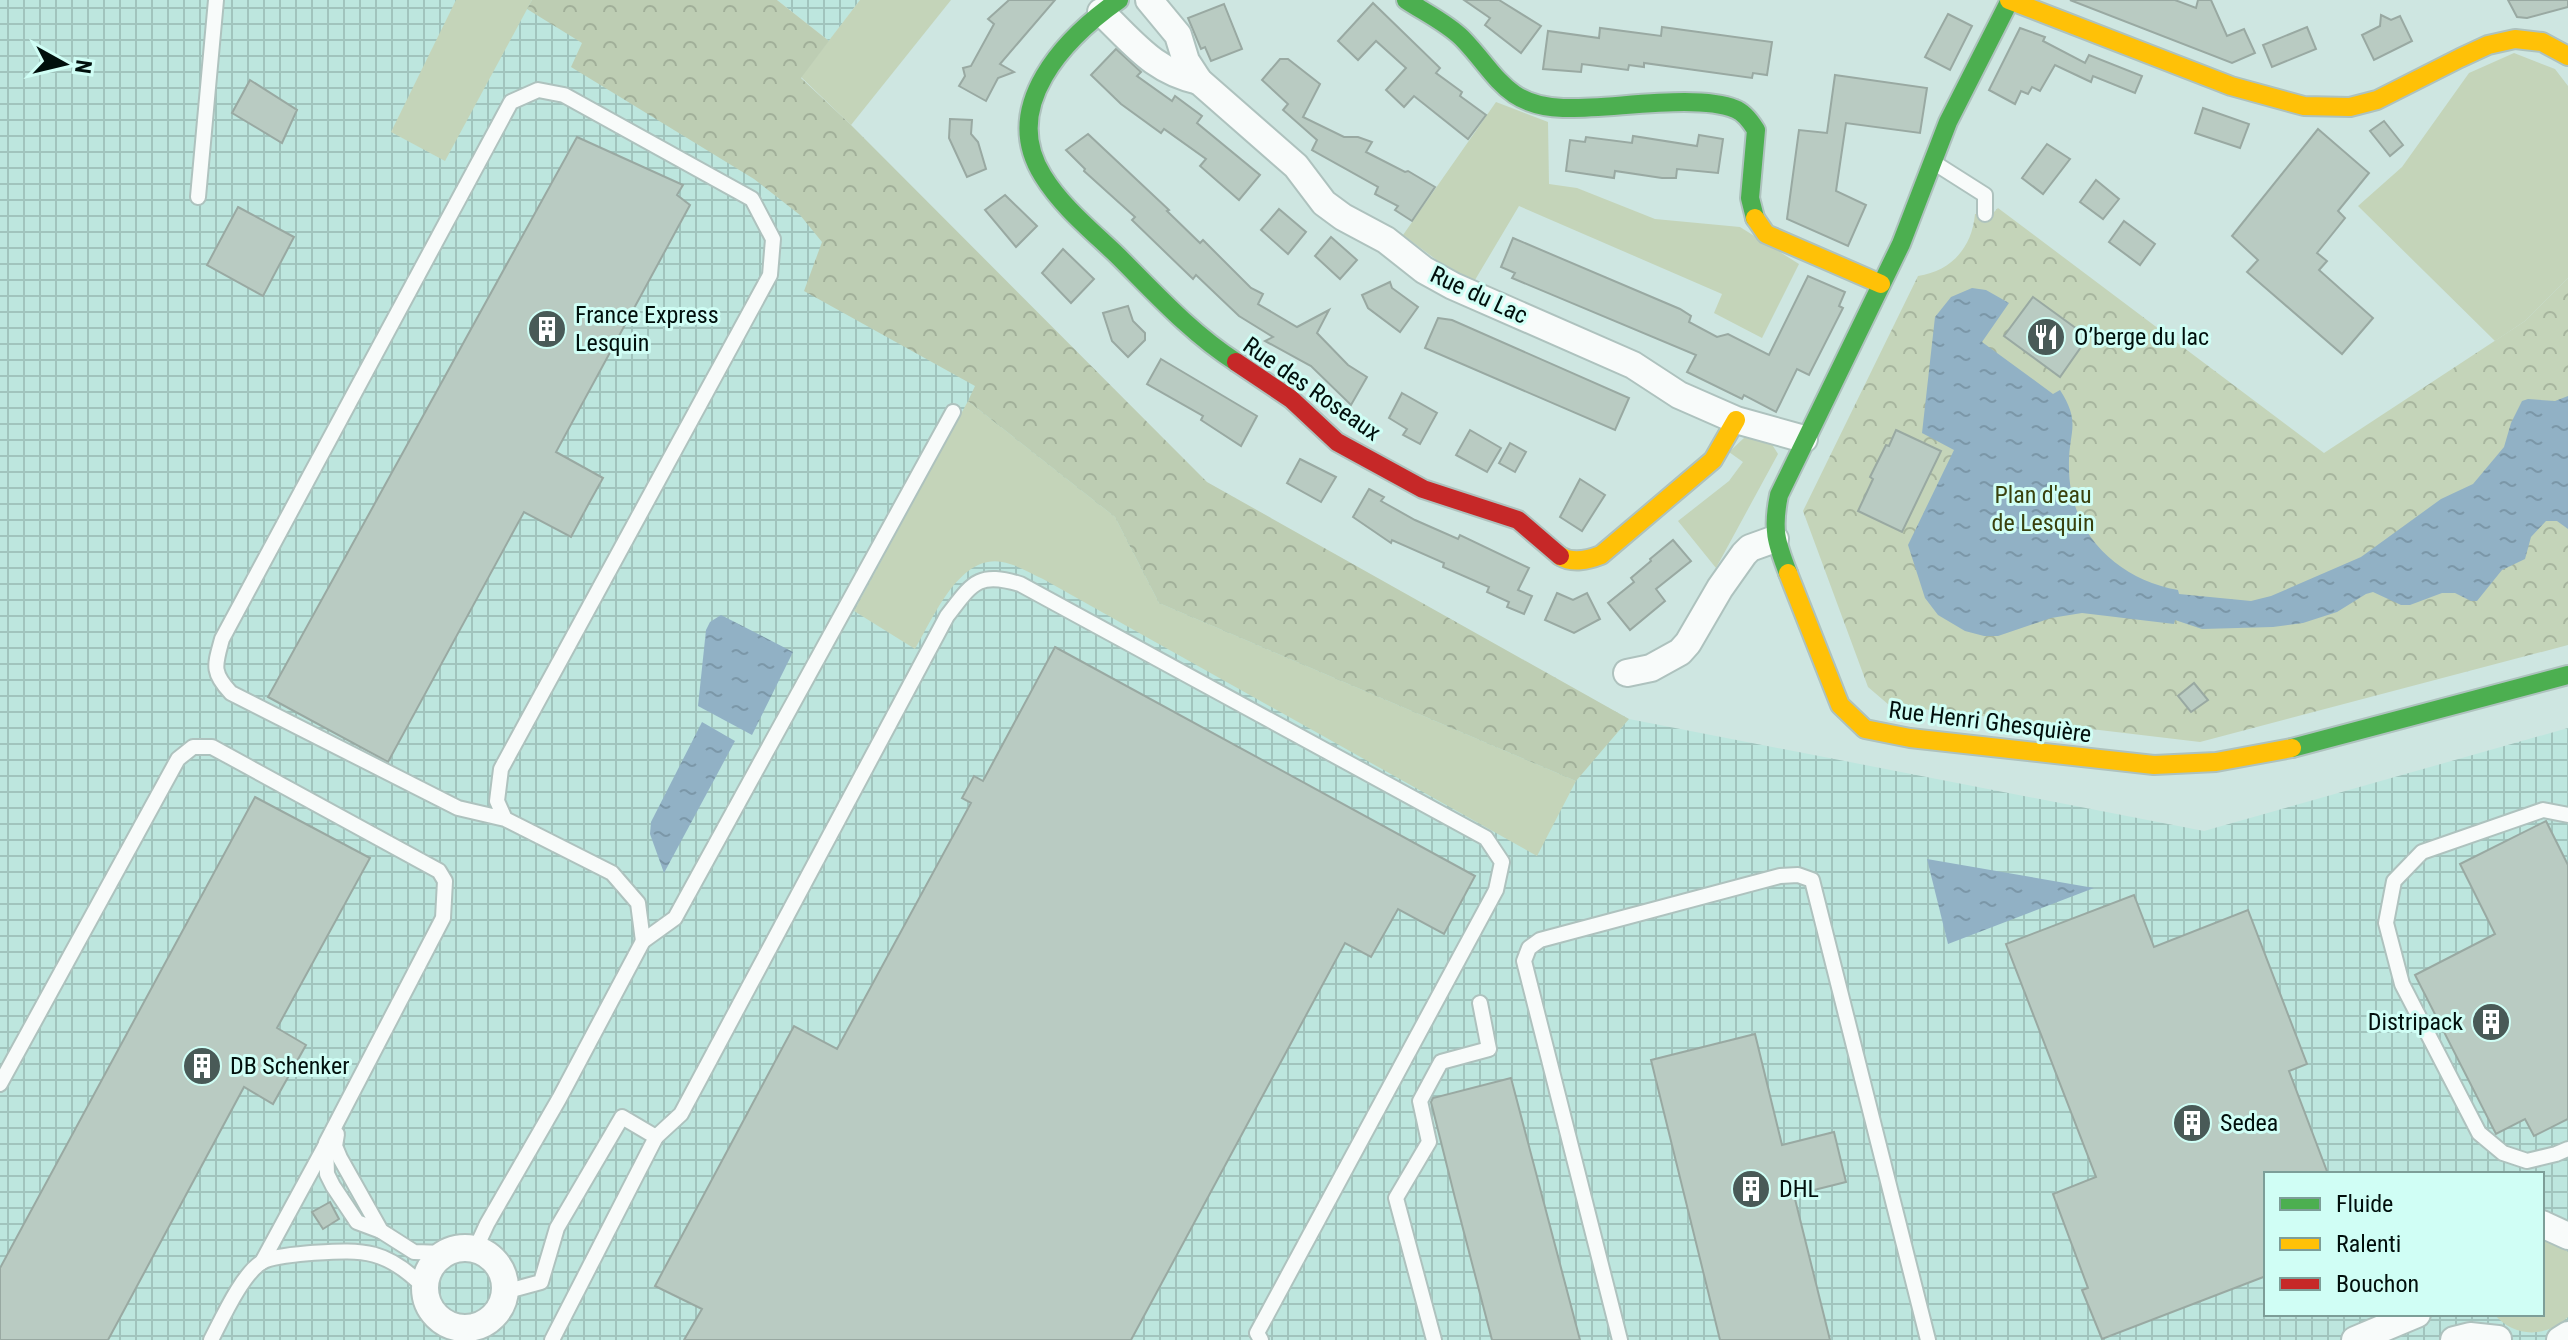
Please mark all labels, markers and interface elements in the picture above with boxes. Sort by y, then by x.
north arrow [24,24,104,104]
text: N [70,58,97,75]
street label: Rue du Lac [1426,260,1532,330]
place label: France Express Lesquin [575,301,719,357]
building icon: France Express Lesquin [526,308,568,350]
restaurant icon: O’berge du lac [2025,316,2067,358]
place label: O’berge du lac [2074,323,2209,351]
street label: Rue des Roseaux [1238,331,1386,447]
park label: Plan d'eau de Lesquin [1991,481,2095,537]
street label: Rue Henri Ghesquière [1887,696,2093,748]
building icon: Distripack [2470,1001,2512,1043]
place label: Distripack [2368,1008,2463,1036]
building icon: DB Schenker [181,1045,223,1087]
place label: DB Schenker [230,1052,349,1080]
building icon: Sedea [2171,1102,2213,1144]
place label: Sedea [2220,1109,2278,1137]
building icon: DHL [1730,1168,1772,1210]
legend [2264,1172,2544,1316]
place label: DHL [1779,1175,1819,1203]
text: Fluide [2336,1190,2393,1218]
text: Ralenti [2336,1230,2401,1258]
text: Bouchon [2336,1270,2419,1298]

